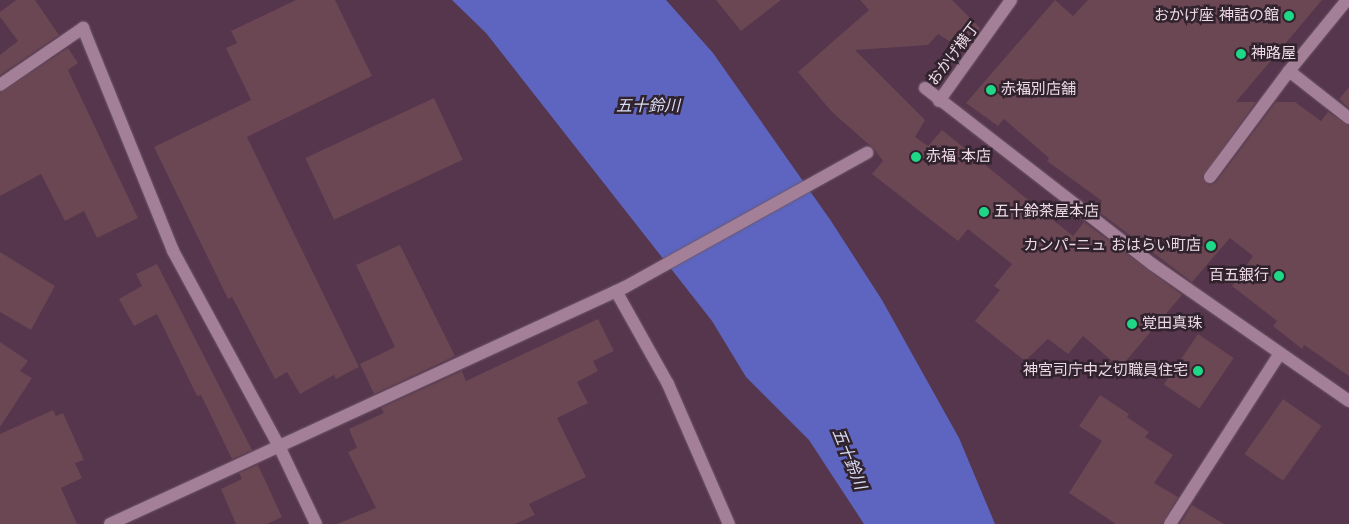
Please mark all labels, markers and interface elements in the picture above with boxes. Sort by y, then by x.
place label: おかげ座 神話の館 [1154,7,1279,25]
marker: おかげ座 神話の館 [1283,10,1295,22]
street label: おかげ横丁 [924,19,984,89]
place label: 神路屋 [1251,45,1296,63]
marker: 神路屋 [1235,48,1247,60]
place label: 赤福別店舗 [1001,81,1076,99]
marker: 赤福別店舗 [985,84,997,96]
water label: 五十鈴川 [616,96,680,116]
place label: 赤福 本店 [926,148,991,166]
marker: 赤福 本店 [910,151,922,163]
place label: 五十鈴茶屋本店 [994,203,1099,221]
marker: 五十鈴茶屋本店 [978,206,990,218]
place label: カンパｰニュ おはらい町店 [1023,237,1201,255]
marker: カンパｰニュ おはらい町店 [1205,240,1217,252]
place label: 百五銀行 [1209,267,1269,285]
marker: 百五銀行 [1273,270,1285,282]
place label: 覚田真珠 [1142,315,1202,333]
marker: 覚田真珠 [1126,318,1138,330]
place label: 神宮司庁中之切職員住宅 [1023,362,1188,380]
marker: 神宮司庁中之切職員住宅 [1192,365,1204,377]
water label: 五十鈴川 [828,426,870,492]

